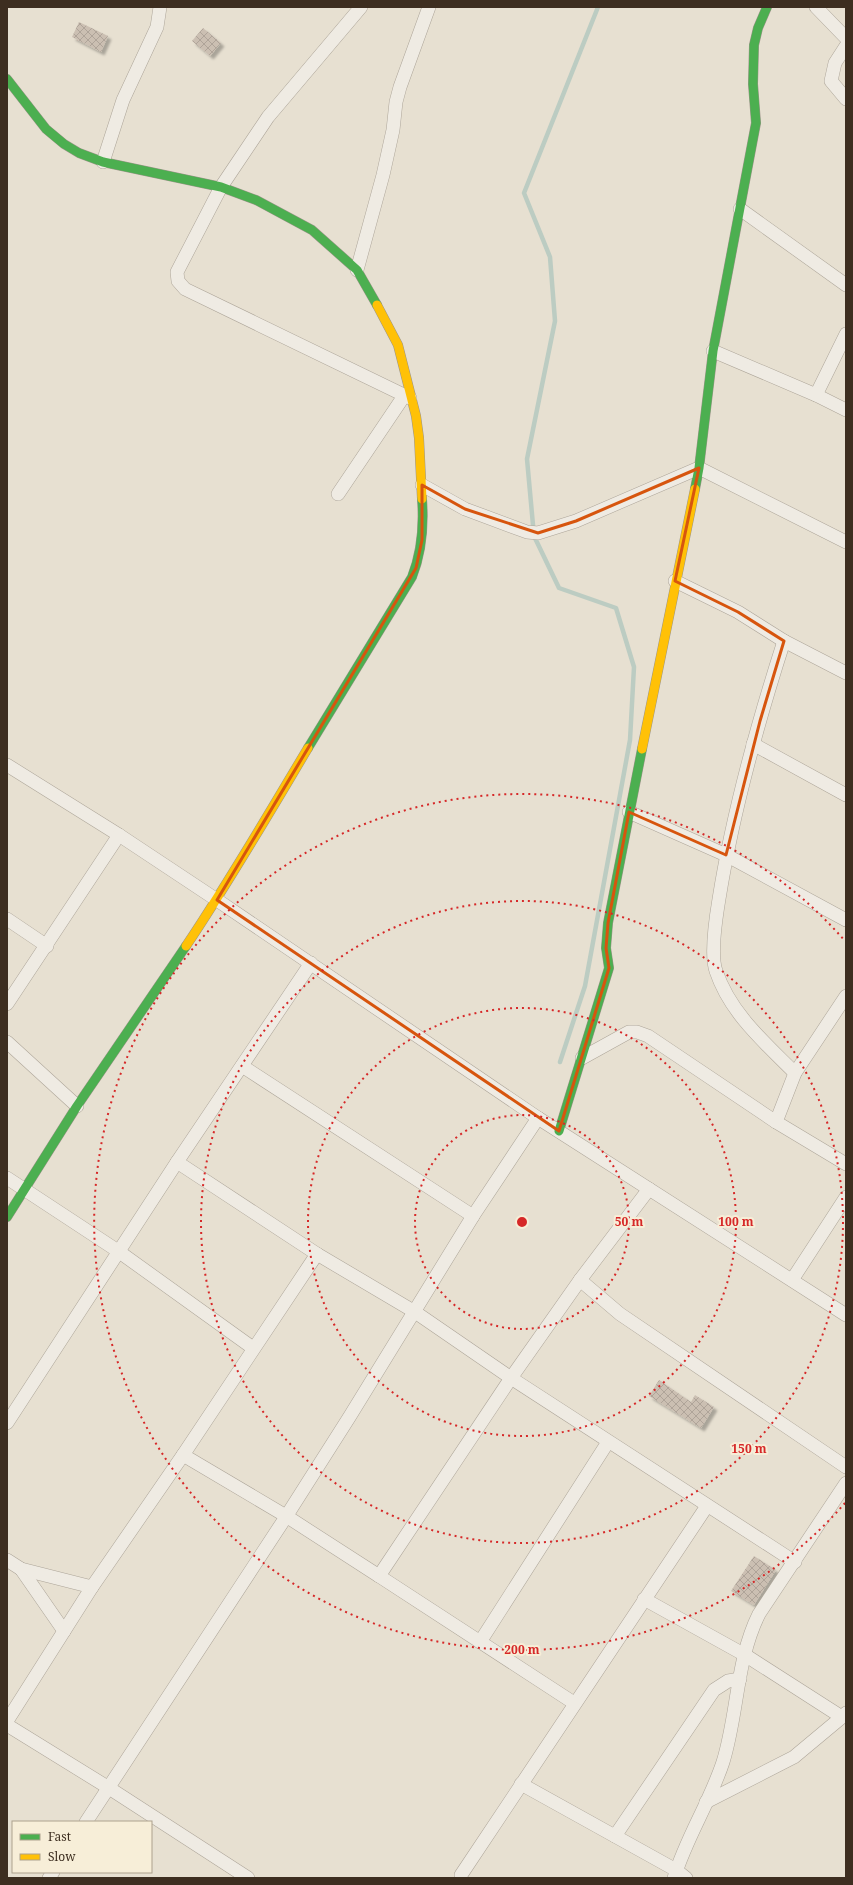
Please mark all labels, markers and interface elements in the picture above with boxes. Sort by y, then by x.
text: 50 m [615,1213,643,1230]
text: 100 m [718,1213,754,1230]
centre of rings [515,1215,529,1229]
text: 150 m [731,1440,767,1457]
text: 200 m [504,1641,540,1658]
legend [12,1821,152,1873]
text: Fast [48,1828,71,1845]
text: Slow [48,1848,76,1865]

